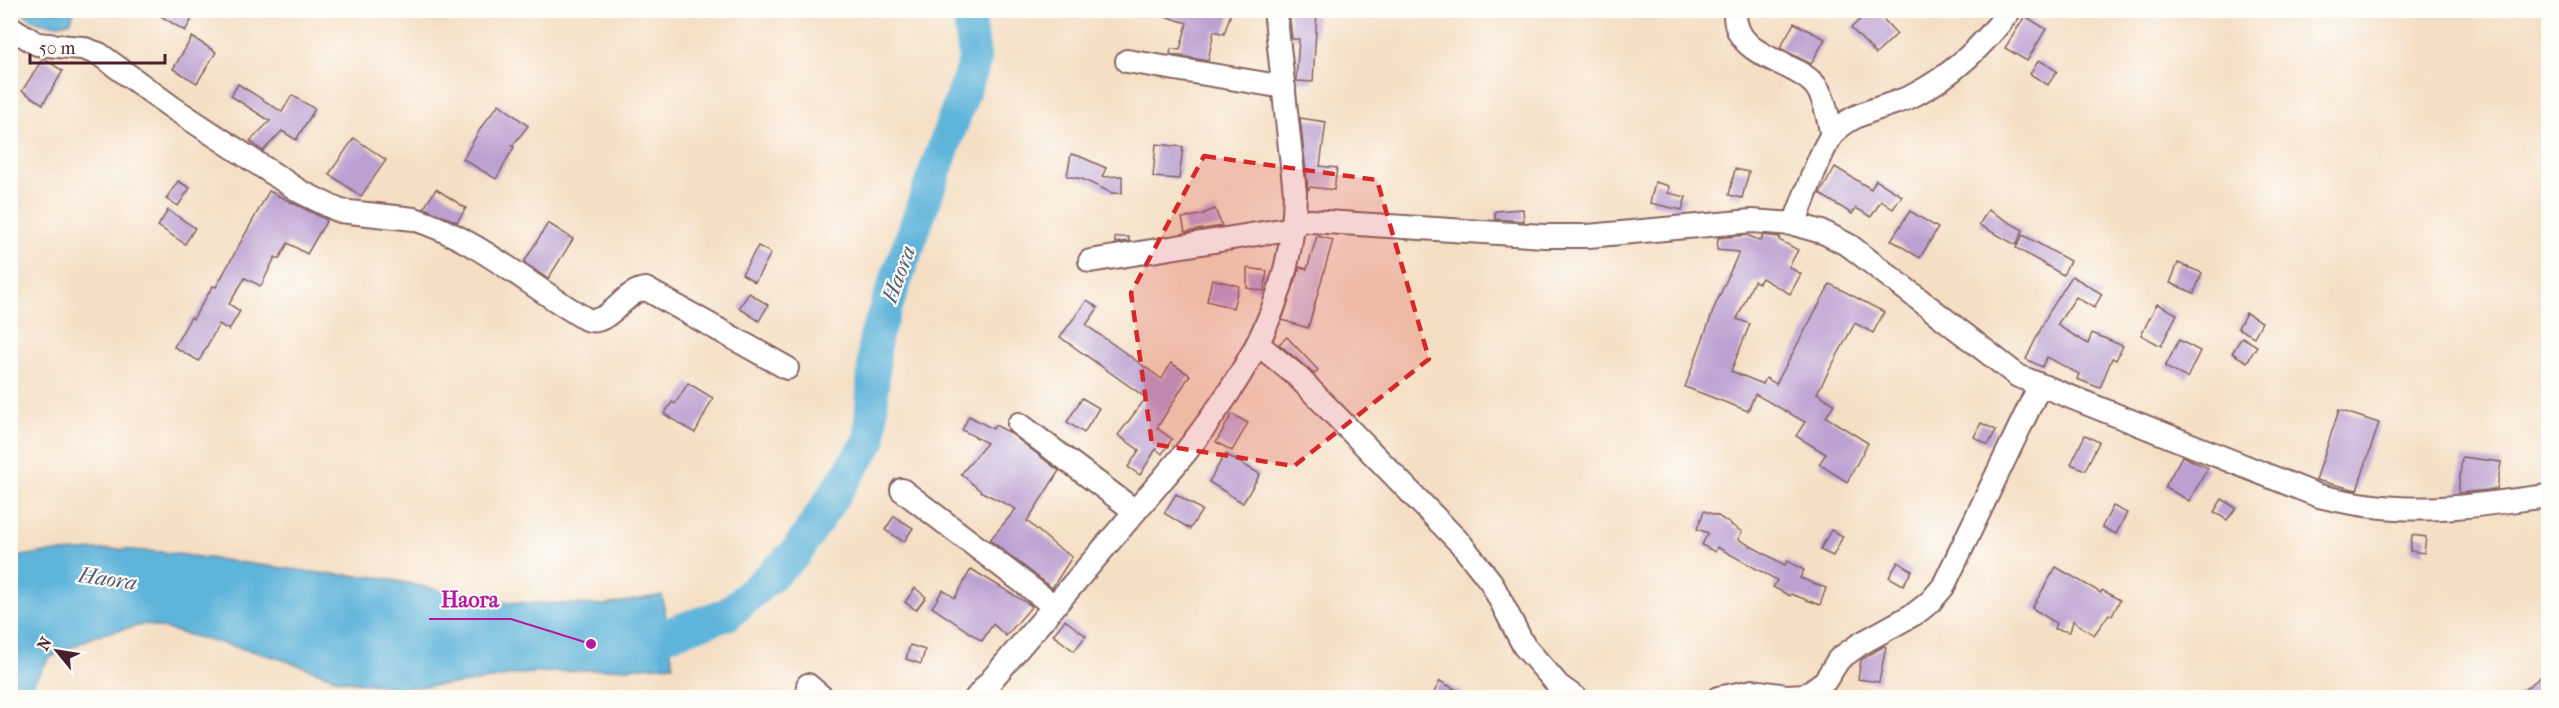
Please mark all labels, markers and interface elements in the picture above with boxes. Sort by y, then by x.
scale bar [30,27,165,65]
text: 50 m [39,38,76,59]
water label: Haora [876,242,921,307]
water label: Haora [76,562,139,596]
callout: Haora [429,579,511,619]
text: Haora [441,587,500,613]
north arrow [27,621,87,681]
text: N [33,633,56,654]

